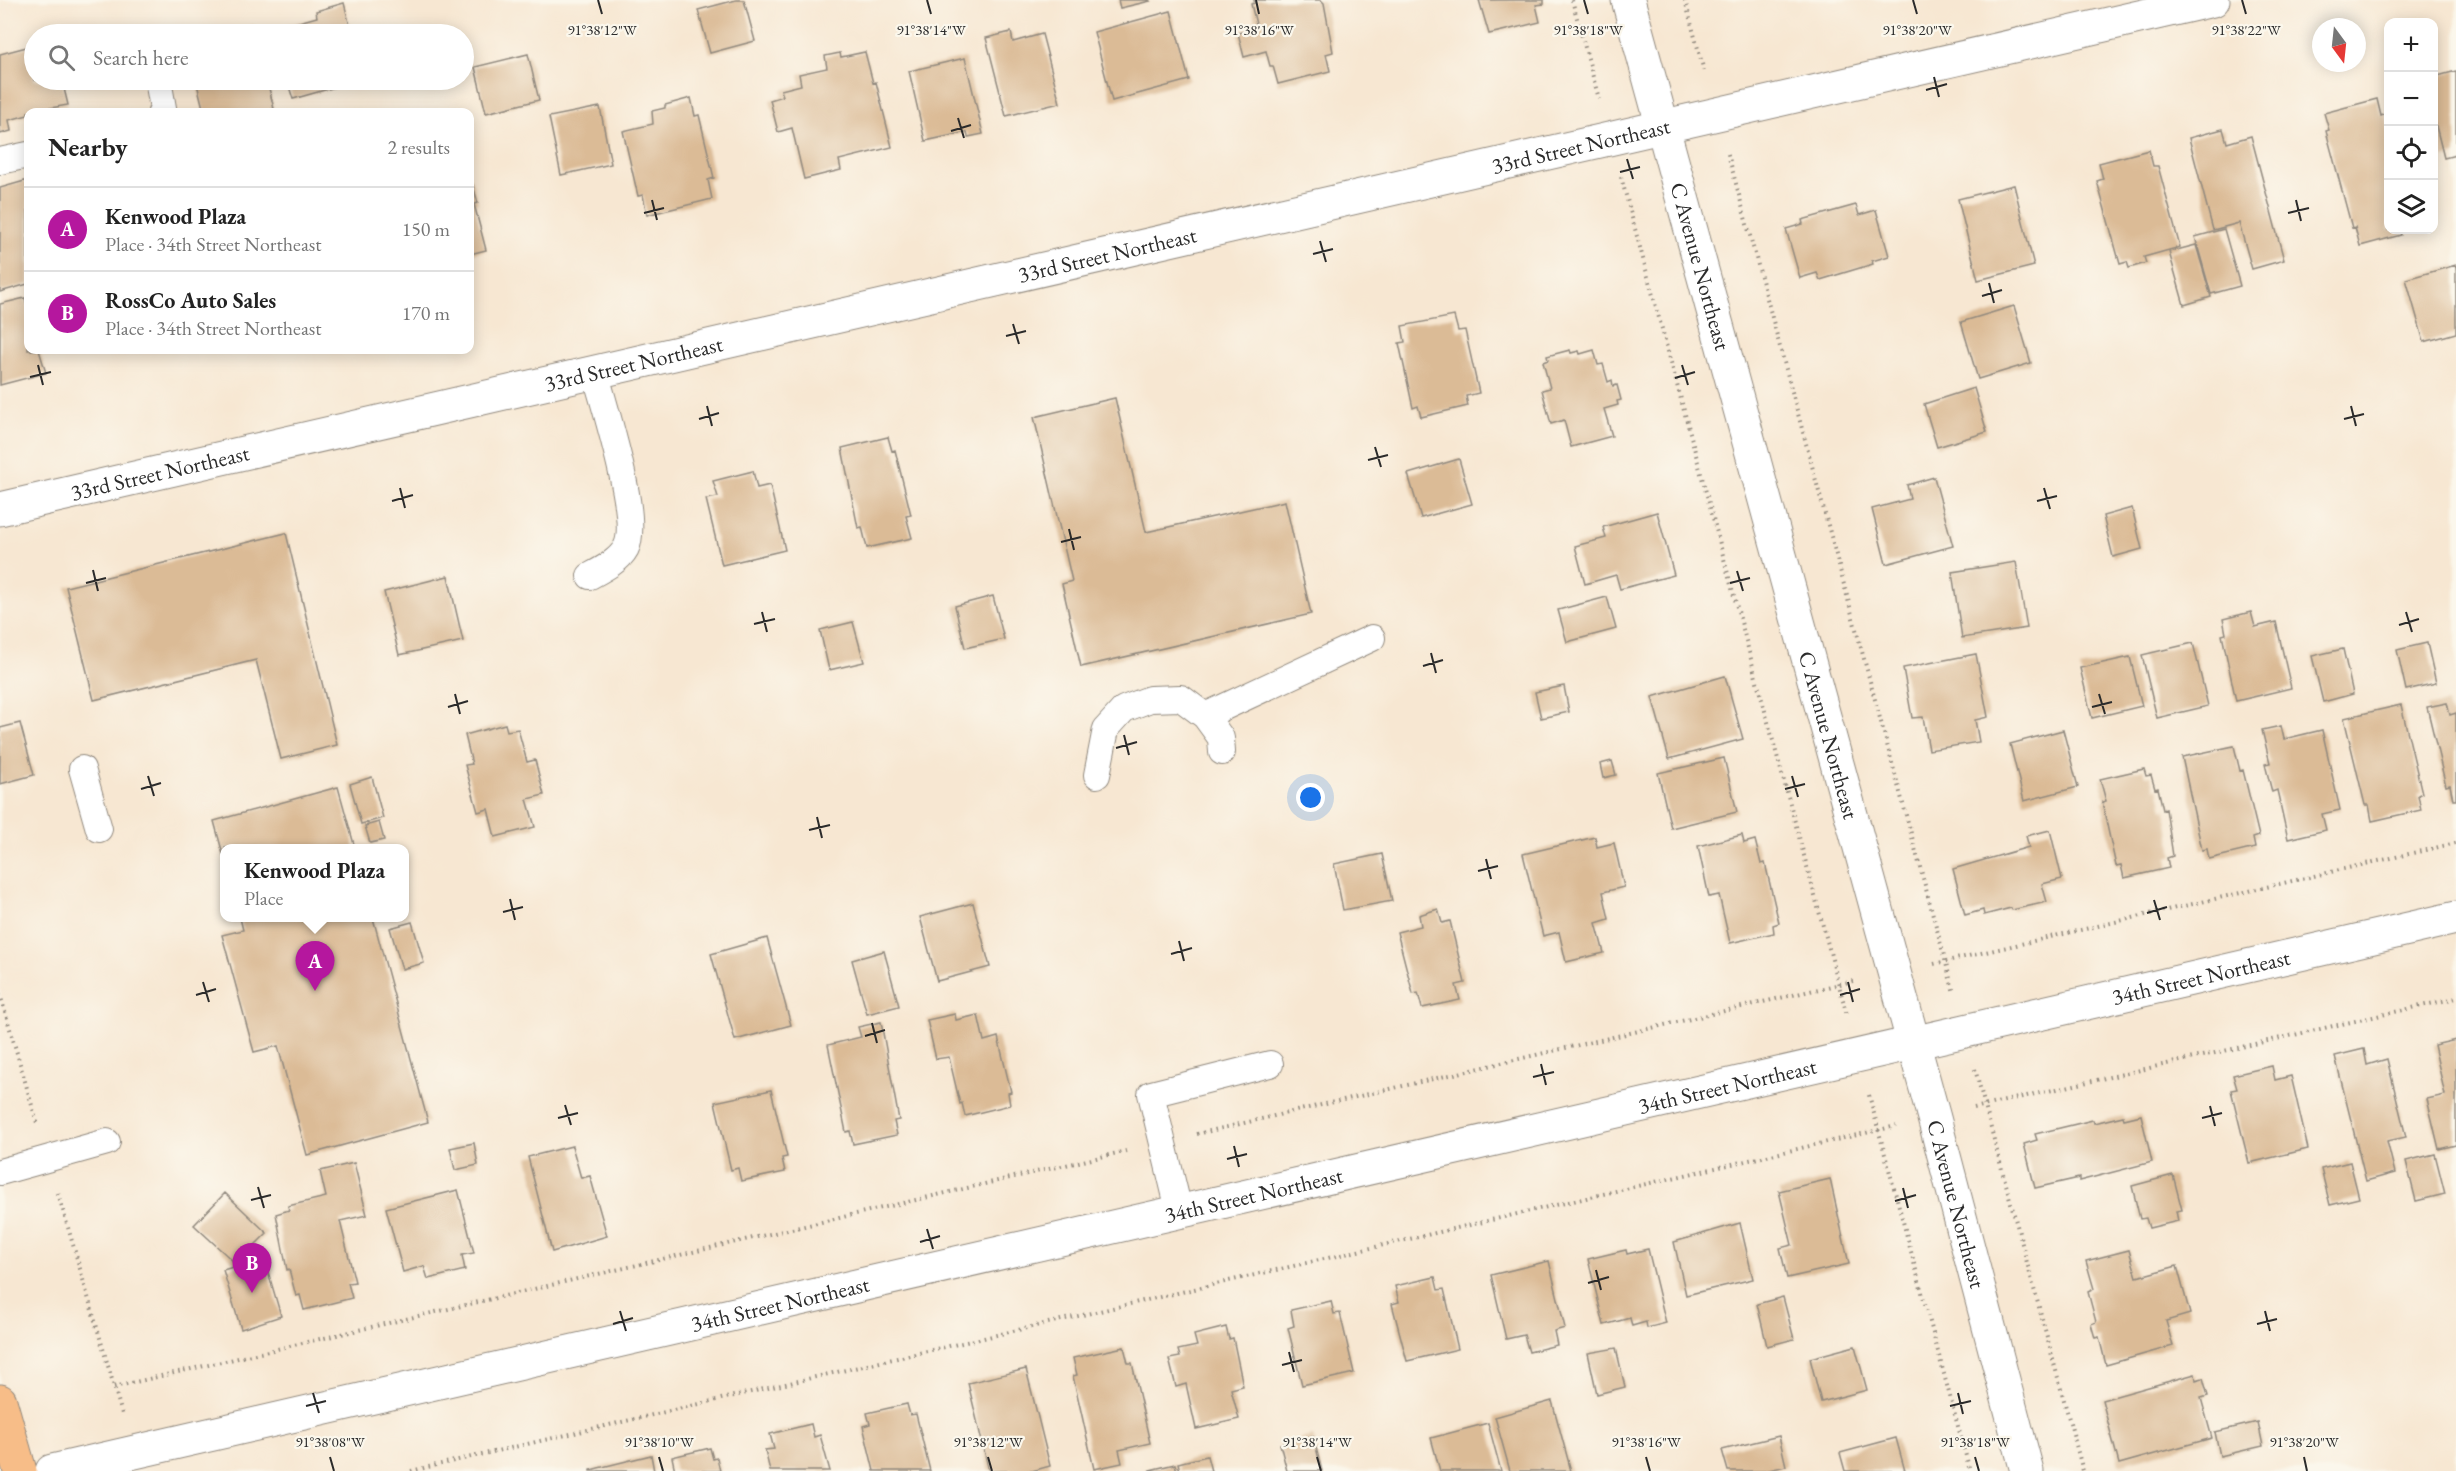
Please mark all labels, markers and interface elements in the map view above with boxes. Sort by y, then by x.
north arrow [2312,18,2366,72]
map controls [2384,18,2438,234]
button: + [2384,18,2438,72]
text: 91°38'12"W [567,20,637,39]
text: 91°38'14"W [896,20,966,39]
text: 91°38'16"W [1224,20,1294,39]
text: 91°38'18"W [1553,20,1623,39]
text: 91°38'20"W [1882,20,1952,39]
text: 91°38'22"W [2211,20,2281,39]
search box [24,24,474,90]
icon: search [45,41,78,74]
text: Search here [93,43,188,72]
button: − [2384,72,2438,126]
street label: 33rd Street Northeast [1489,111,1673,180]
button: locate [2384,126,2438,180]
text: Nearby [48,130,128,164]
text: 2 results [387,134,450,160]
street label: C Avenue Northeast [1664,179,1737,354]
button: layers [2384,180,2438,234]
text: Kenwood Plaza [105,202,246,231]
text: A [60,216,75,242]
text: 150 m [402,216,450,242]
street label: 33rd Street Northeast [1015,220,1199,289]
text: Place · 34th Street Northeast [105,231,322,257]
text: RossCo Auto Sales [105,286,276,315]
text: B [61,300,74,326]
text: 170 m [402,300,450,326]
text: Place · 34th Street Northeast [105,315,322,341]
street label: 33rd Street Northeast [542,329,726,398]
street label: 33rd Street Northeast [68,438,252,507]
street label: C Avenue Northeast [1792,648,1866,822]
your location [1296,783,1325,812]
popup [220,844,409,922]
text: Kenwood Plaza [244,856,385,885]
text: Place [244,885,283,911]
pin: A [296,942,334,991]
street label: 34th Street Northeast [2109,943,2293,1012]
street label: 34th Street Northeast [1635,1052,1819,1121]
street label: C Avenue Northeast [1920,1117,1992,1291]
street label: 34th Street Northeast [1162,1161,1346,1230]
pin: B [232,1244,272,1293]
street label: 34th Street Northeast [688,1269,872,1339]
text: 91°38'08"W [295,1432,365,1451]
text: 91°38'10"W [624,1432,694,1451]
text: 91°38'12"W [953,1432,1023,1451]
text: 91°38'14"W [1282,1432,1352,1451]
text: 91°38'16"W [1611,1432,1681,1451]
text: 91°38'18"W [1940,1432,2010,1451]
text: 91°38'20"W [2269,1432,2339,1451]

